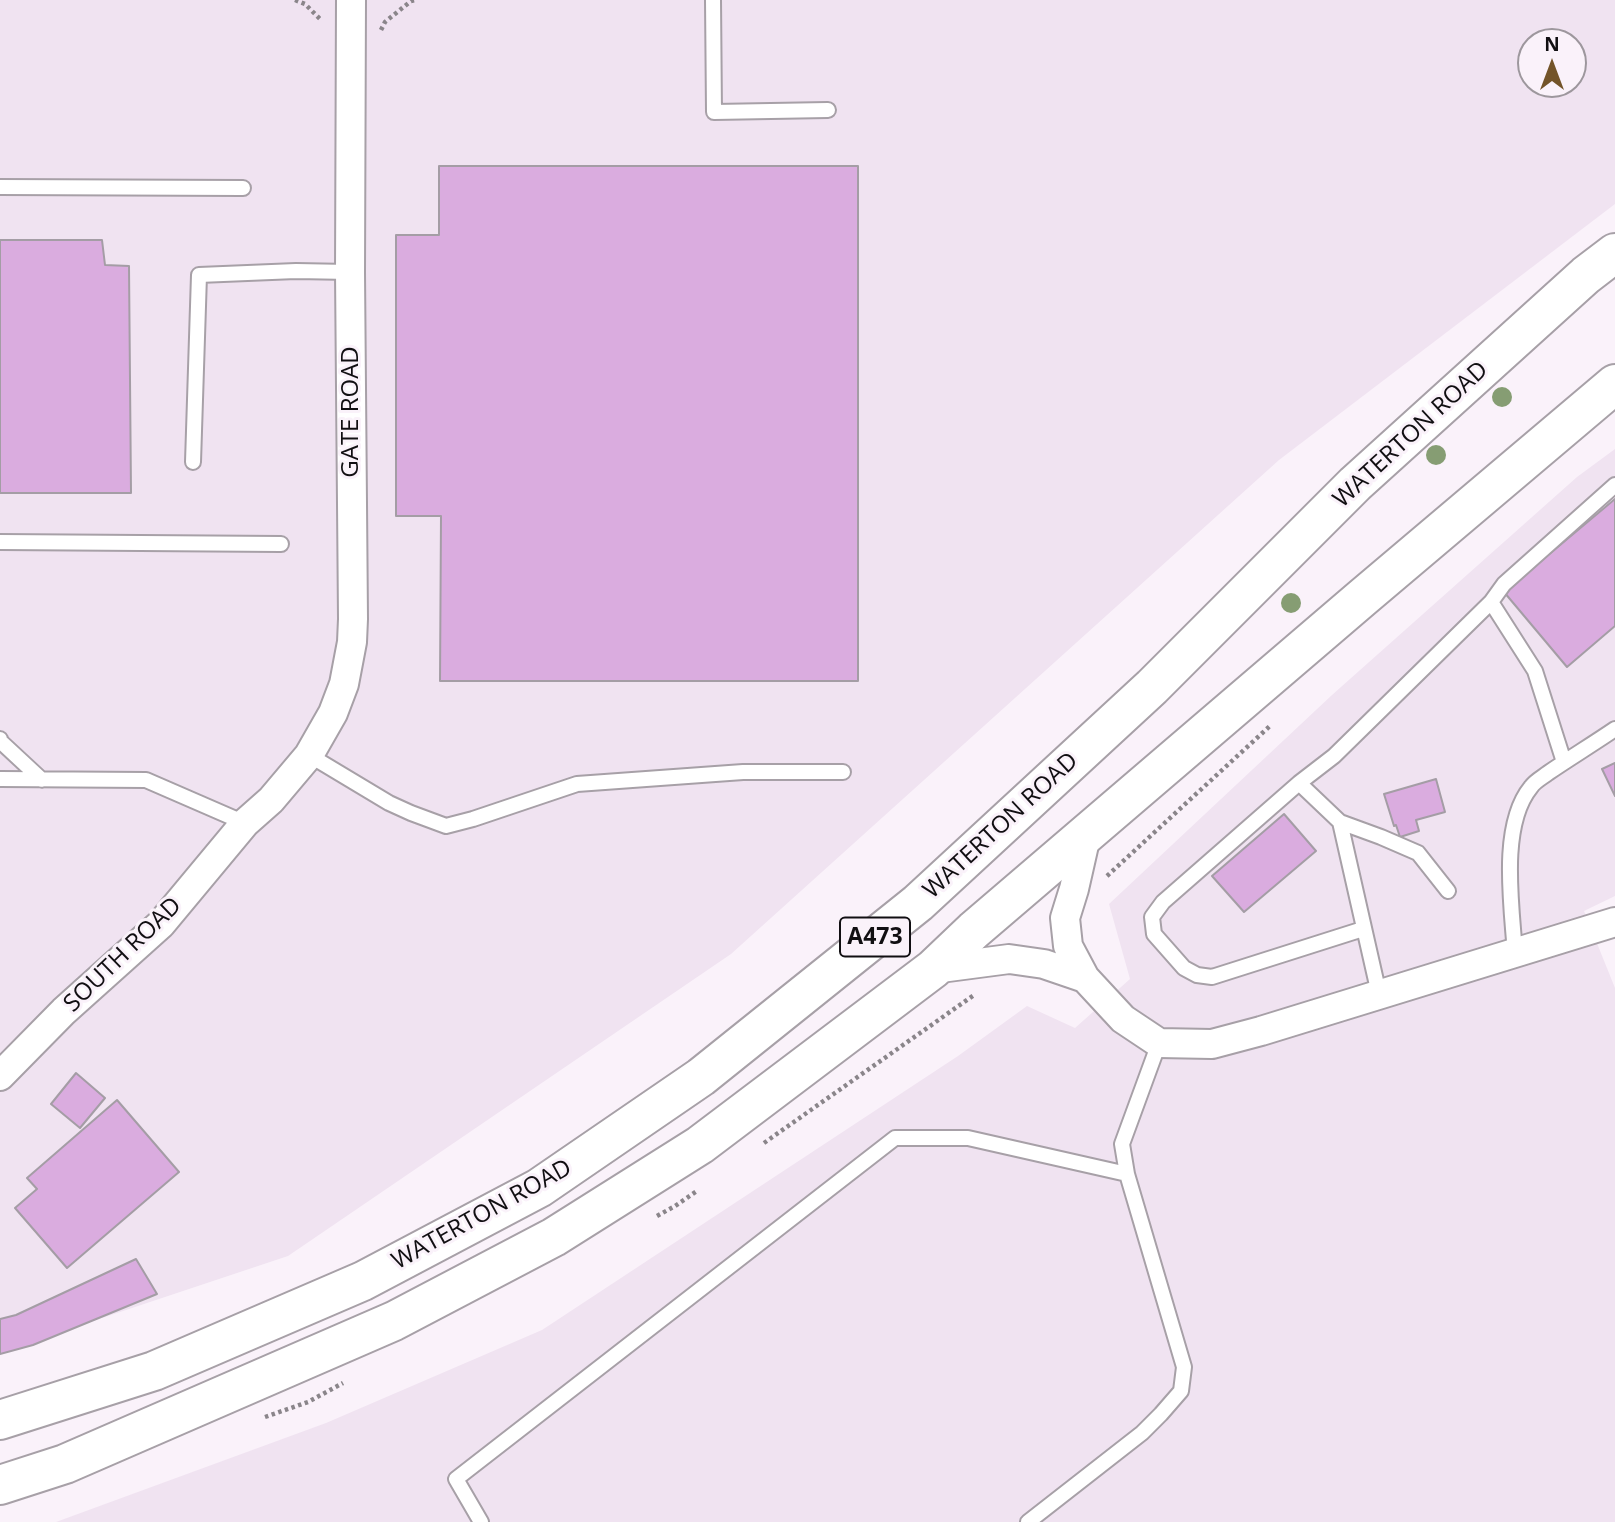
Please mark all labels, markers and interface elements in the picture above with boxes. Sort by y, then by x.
north arrow [1517,28,1587,98]
text: N [1544,31,1560,57]
street label: GATE ROAD [337,346,365,478]
street label: WATERTON ROAD [1328,356,1494,514]
street label: WATERTON ROAD [918,747,1084,905]
street label: SOUTH ROAD [58,892,188,1018]
road number: A473 [840,918,910,956]
street label: WATERTON ROAD [387,1154,577,1276]

